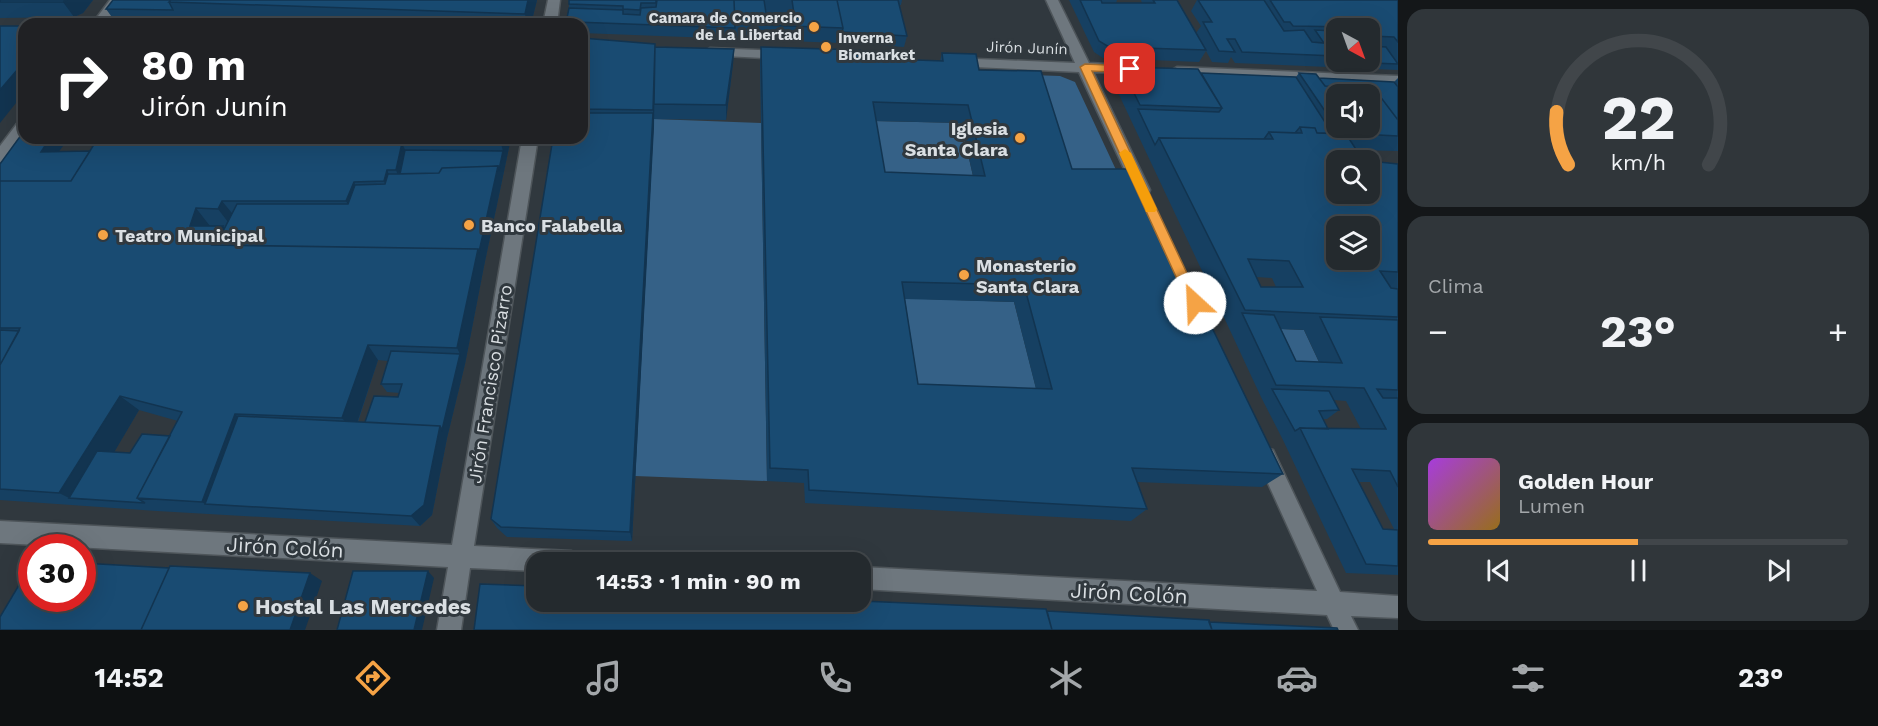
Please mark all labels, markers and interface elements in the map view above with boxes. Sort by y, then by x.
place label: Camara de Comercio de La Libertad [649,9,802,44]
north arrow [1326,18,1380,72]
map controls [1326,18,1380,270]
marker: Camara de Comercio de La Libertad [807,20,821,34]
place label: Inverna Biomarket [838,29,915,64]
street label: Jirón Junín [986,38,1068,58]
marker: Inverna Biomarket [819,40,833,54]
text: 80 m [141,41,246,90]
icon: right [42,42,120,120]
pin [1104,43,1155,94]
icon: arrive [1113,52,1146,85]
text: 22 [1601,81,1675,154]
button: sound [1326,84,1380,138]
text: Jirón Junín [141,91,288,123]
place label: Iglesia Santa Clara [905,118,1009,160]
marker: Iglesia Santa Clara [1013,131,1027,145]
button: search [1326,150,1380,204]
text: km/h [1610,150,1666,175]
place label: Banco Falabella [481,215,623,236]
button: layers [1326,216,1380,270]
marker: Banco Falabella [462,218,476,232]
place label: Teatro Municipal [115,225,264,246]
marker: Teatro Municipal [96,228,110,242]
place label: Monasterio Santa Clara [976,255,1080,297]
marker: Monasterio Santa Clara [957,268,971,282]
position arrow [1163,271,1227,335]
text: Clima [1428,274,1484,298]
street label: Jirón Francisco Pizarro [464,283,516,485]
text: 23° [1600,305,1676,358]
text: − [1428,312,1448,351]
text: + [1828,312,1848,351]
text: Golden Hour [1518,469,1653,494]
text: Lumen [1518,494,1585,518]
street label: Jirón Colón [226,531,344,563]
speed limit sign: 30 [18,534,96,612]
icon: previous [1482,554,1515,587]
icon: pause [1622,554,1655,587]
icon: next [1762,554,1795,587]
text: 14:53 · 1 min · 90 m [596,569,801,594]
street label: Jirón Colón [1070,577,1188,609]
place label: Hostal Las Mercedes [255,594,471,619]
marker: Hostal Las Mercedes [236,599,250,613]
icon: directions [352,657,394,699]
icon: music [583,657,625,699]
icon: phone [814,657,856,699]
icon: climate [1045,657,1087,699]
icon: car [1276,657,1318,699]
icon: filters [1507,657,1549,699]
text: 14:52 [94,662,164,694]
text: 23° [1738,662,1783,694]

